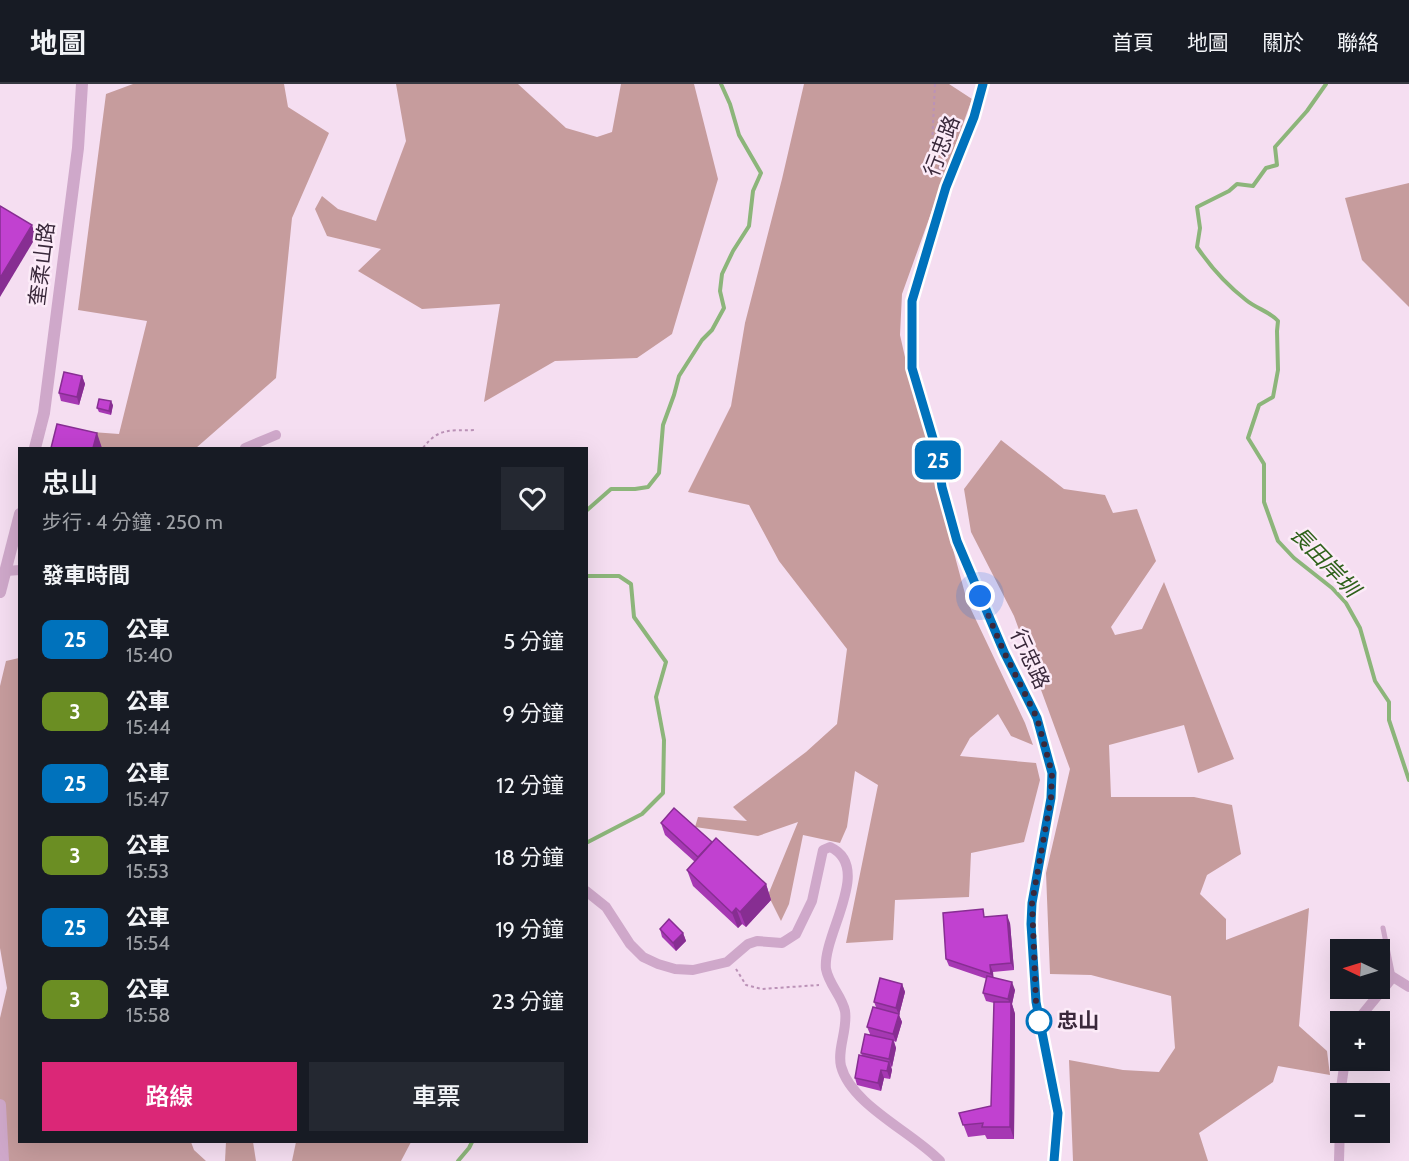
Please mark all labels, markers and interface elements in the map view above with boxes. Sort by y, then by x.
text: 地圖 [30,26,86,60]
text: 首頁 [1112,30,1154,55]
text: 地圖 [1187,30,1229,55]
text: 關於 [1262,30,1304,55]
text: 聯絡 [1337,30,1379,55]
street label: 行忠路 [919,112,964,180]
street label: 奎柔山路 [24,221,59,307]
line badge: 25 [911,440,965,479]
text: 25 [927,448,949,473]
text: 忠山 [42,466,98,500]
button: heart [501,467,564,530]
text: 步行 · 4 分鐘 · 250 m [42,510,223,534]
water label: 長田岸圳 [1284,520,1367,605]
text: 發車時間 [42,562,130,589]
your location [965,581,995,611]
text: 公車 [126,616,170,643]
street label: 行忠路 [1006,625,1055,693]
text: 25 [64,627,86,652]
text: 5 分鐘 [503,628,564,655]
text: 15:40 [126,643,173,667]
text: 公車 [126,688,170,715]
text: 3 [69,699,81,724]
text: 9 分鐘 [503,700,564,727]
text: 15:44 [126,715,171,739]
text: 公車 [126,760,170,787]
text: 25 [64,771,86,796]
text: 12 分鐘 [496,772,564,799]
text: 15:47 [126,787,169,811]
text: 公車 [126,832,170,859]
text: 3 [69,843,81,868]
text: 18 分鐘 [495,844,564,871]
text: 15:53 [126,859,169,883]
text: 公車 [126,904,170,931]
text: 25 [64,915,86,940]
text: 19 分鐘 [495,916,564,943]
text: 15:54 [126,931,170,955]
north arrow [1330,939,1390,999]
map controls [1330,939,1390,1143]
text: 公車 [126,976,170,1003]
text: 3 [69,987,81,1012]
text: 23 分鐘 [492,988,564,1015]
text: 15:58 [126,1003,170,1027]
marker: 忠山 [1026,1008,1052,1034]
place label: 忠山 [1057,1008,1099,1033]
button: + [1330,1011,1390,1071]
button: 路線 [42,1062,297,1131]
button: 車票 [309,1062,564,1131]
button: − [1330,1083,1390,1143]

